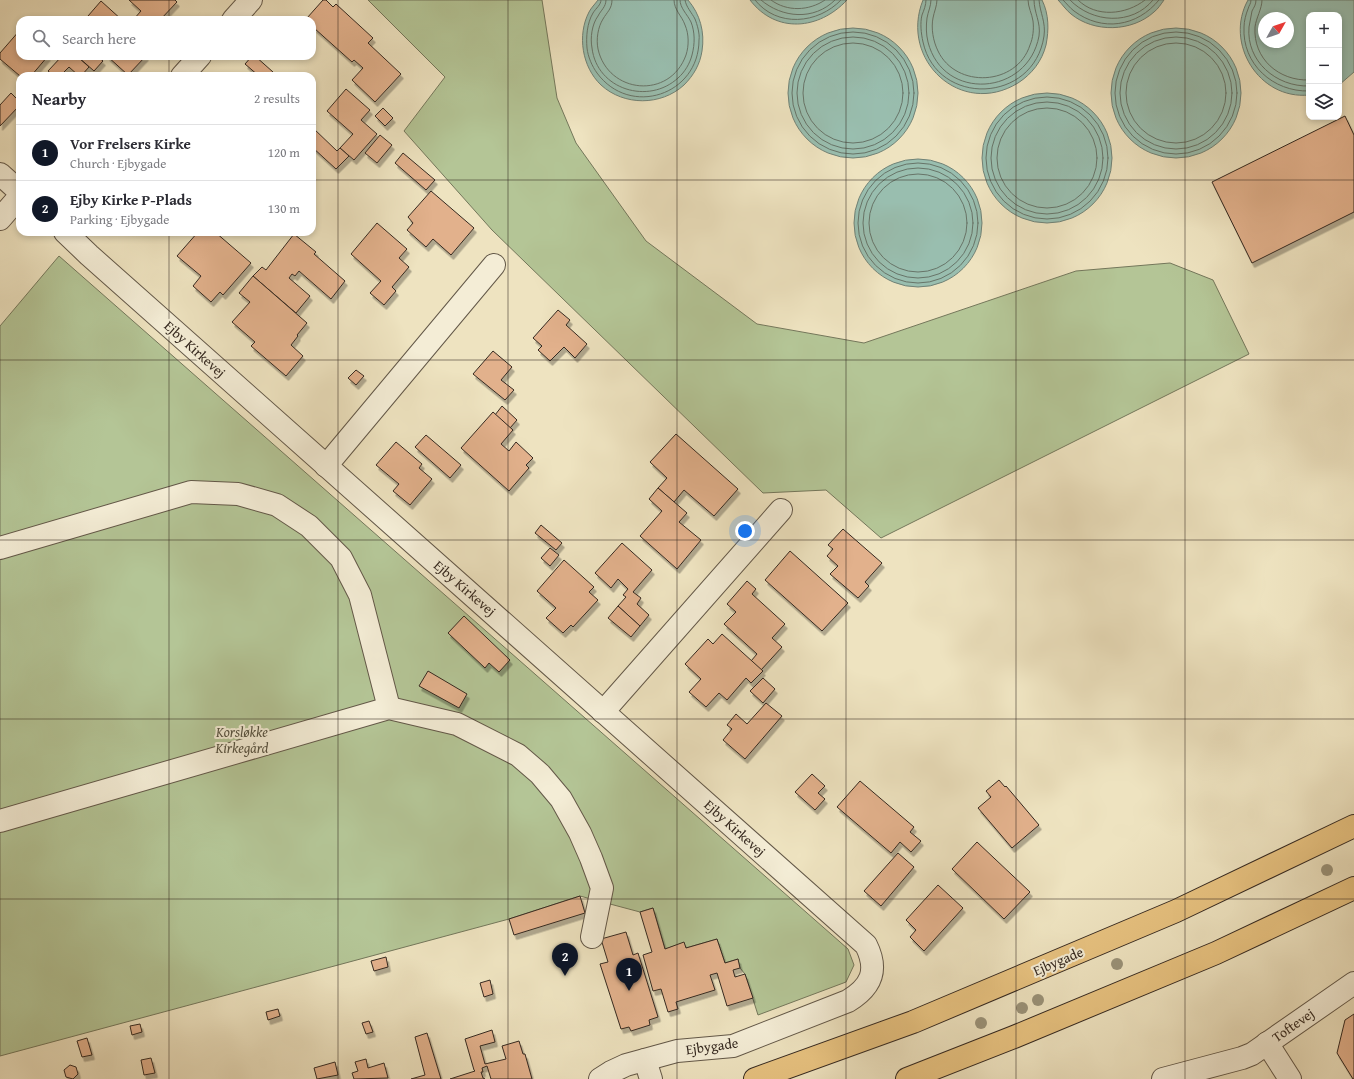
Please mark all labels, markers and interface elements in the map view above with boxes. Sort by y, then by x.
north arrow [1258,12,1294,48]
map controls [1306,12,1342,120]
button: + [1306,12,1342,48]
search box [16,16,316,60]
icon: search [30,27,52,49]
text: Search here [62,28,136,49]
button: − [1306,48,1342,84]
button: layers [1306,84,1342,120]
text: Nearby [32,86,86,111]
text: 2 results [254,89,300,108]
text: Vor Frelsers Kirke [70,133,191,154]
text: 1 [42,143,48,162]
text: 120 m [268,143,300,162]
text: Church · Ejbygade [70,154,166,173]
text: Ejby Kirke P-Plads [70,189,192,210]
text: 2 [42,199,48,218]
text: 130 m [268,199,300,218]
text: Parking · Ejbygade [70,210,169,229]
street label: Ejby Kirkevej [160,316,230,382]
your location [735,521,755,541]
street label: Ejby Kirkevej [430,555,500,621]
park label: Korsløkke Kirkegård [214,722,269,758]
street label: Ejby Kirkevej [700,795,770,861]
street label: Ejbygade [1030,941,1087,980]
pin: 2 [552,943,578,976]
pin: 1 [616,958,642,991]
street label: Toftevej [1268,1003,1318,1047]
street label: Ejbygade [685,1032,740,1060]

